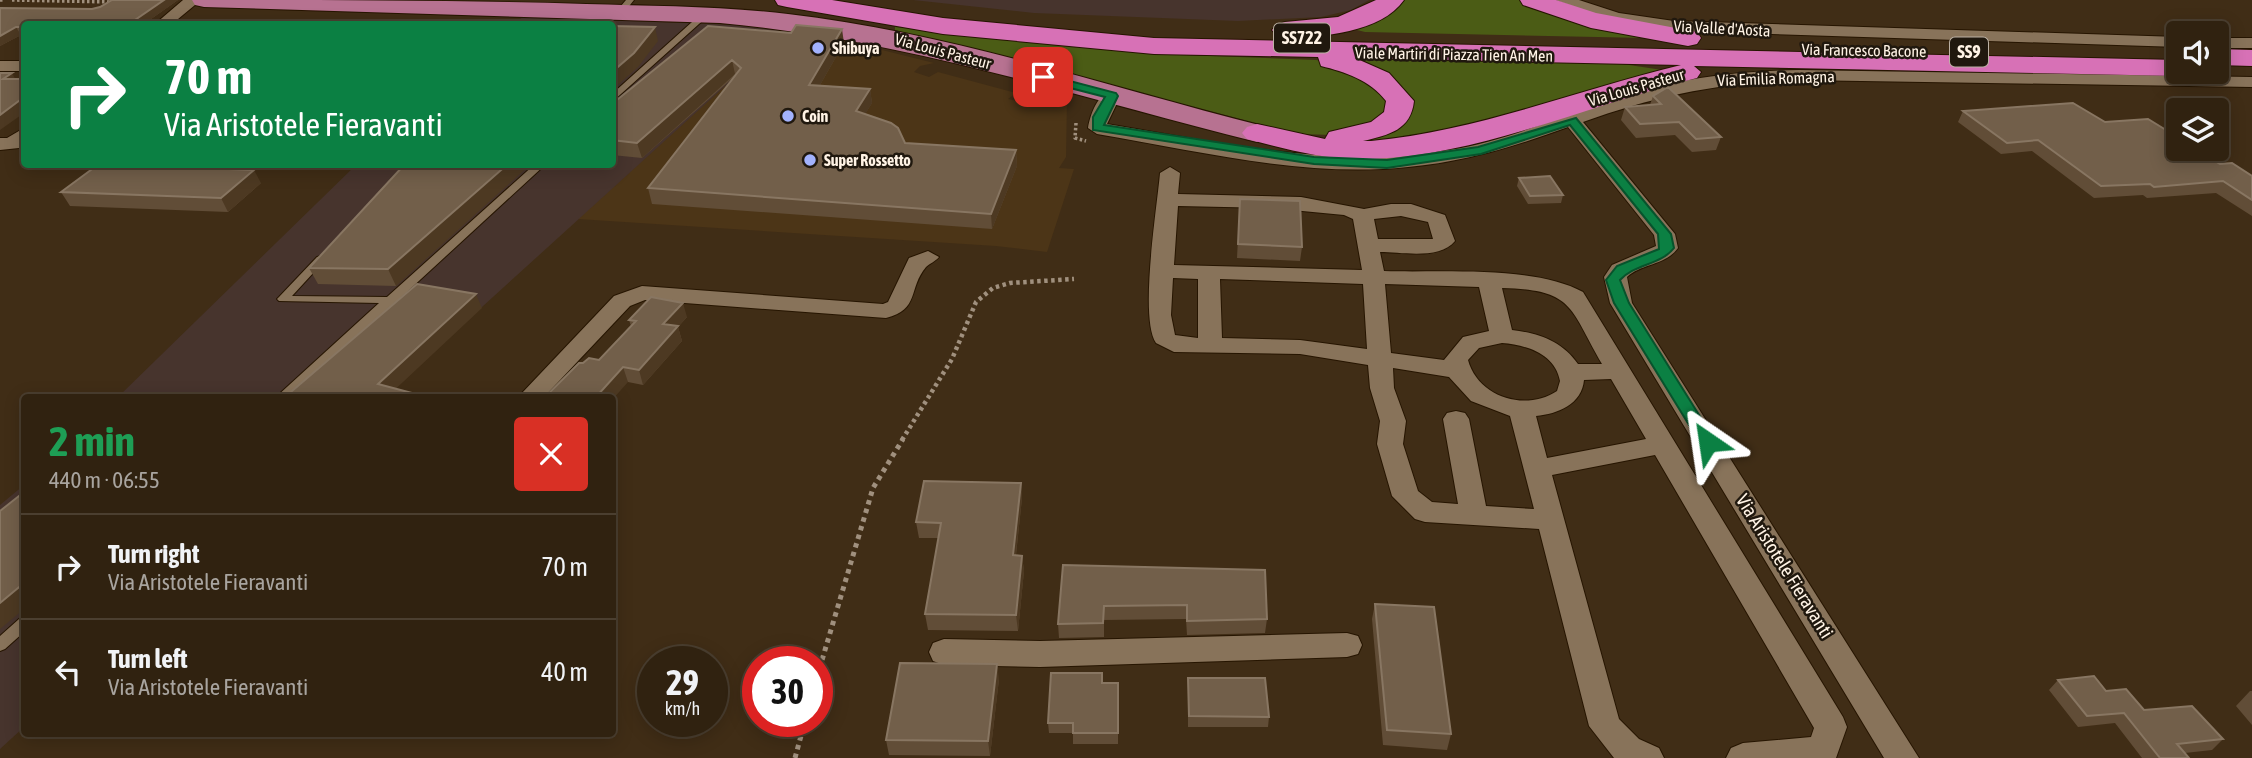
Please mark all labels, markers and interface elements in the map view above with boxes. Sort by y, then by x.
street label: Via Valle d'Aosta [1673,16,1771,40]
map controls [2166,21,2229,161]
button: sound [2166,21,2229,84]
road number: SS722 [1274,24,1330,52]
street label: Via Louis Pasteur [893,30,993,73]
road number: SS9 [1950,38,1988,66]
place label: Shibuya [832,39,879,57]
marker: Shibuya [810,40,826,56]
street label: Via Francesco Bacone [1801,40,1927,60]
street label: Viale Martiri di Piazza Tien An Men [1355,43,1553,65]
pin [1013,47,1073,107]
text: 70 m [164,48,252,104]
icon: right [49,49,140,140]
icon: arrive [1024,58,1062,96]
street label: Via Louis Pasteur [1586,65,1686,109]
street label: Via Emilia Romagna [1717,67,1835,90]
button: layers [2166,98,2229,161]
text: Via Aristotele Fieravanti [164,106,443,143]
place label: Coin [802,107,828,125]
marker: Coin [780,108,796,124]
place label: Super Rossetto [824,151,911,169]
marker: Super Rossetto [802,152,818,168]
position arrow [1671,405,1745,479]
text: 2 min [49,417,135,465]
button: close [514,417,588,491]
text: 440 m · 06:55 [49,467,160,493]
street label: Via Aristotele Fieravanti [1732,490,1838,642]
text: Turn right [108,539,199,569]
icon: right [49,548,87,586]
text: 70 m [541,552,588,582]
text: Via Aristotele Fieravanti [108,569,308,595]
text: Turn left [108,644,188,674]
speed limit sign: 30 [742,646,833,737]
icon: left [49,653,87,691]
text: 40 m [541,657,588,687]
text: 29 [666,662,699,702]
text: Via Aristotele Fieravanti [108,674,308,700]
text: km/h [665,698,700,719]

